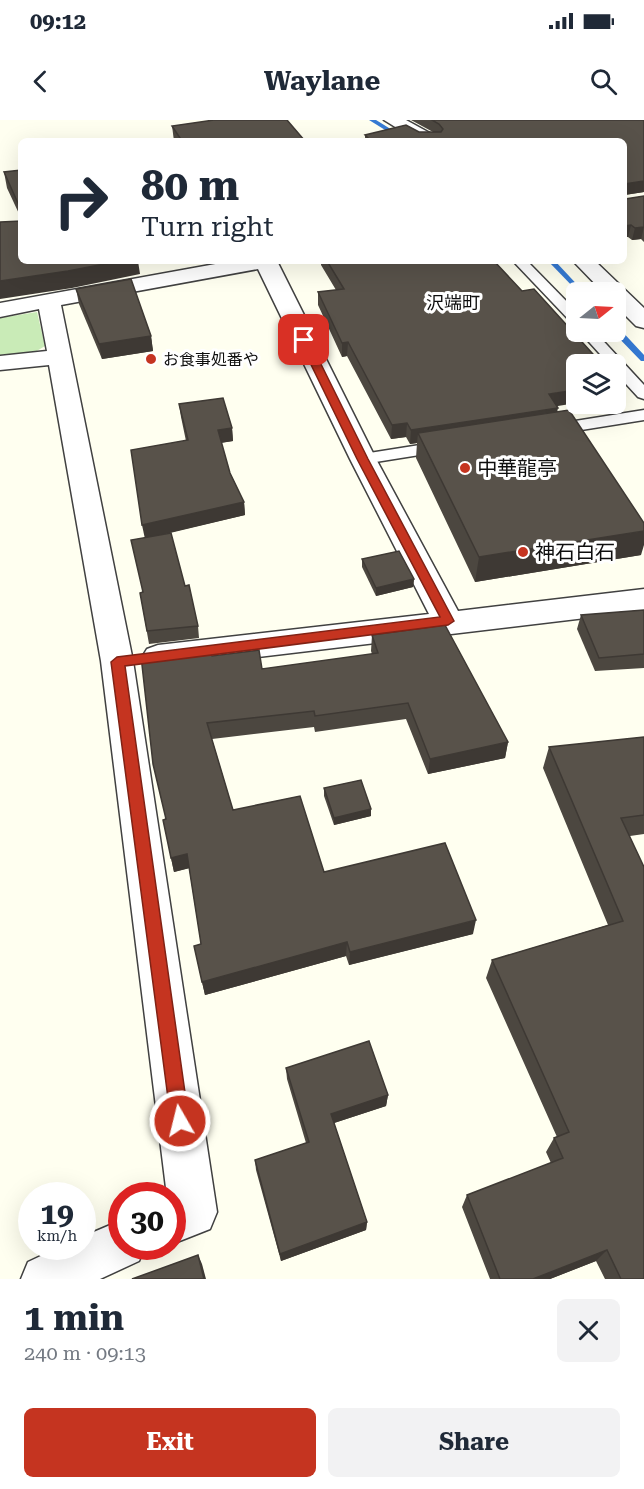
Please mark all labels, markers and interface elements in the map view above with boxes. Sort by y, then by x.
text: 09:12 [30,9,86,34]
icon: back [24,65,57,98]
text: Waylane [264,65,380,97]
icon: search [587,65,620,98]
text: 80 m [141,161,239,210]
icon: right [42,162,120,240]
text: Turn right [141,211,274,243]
north arrow [566,282,626,342]
map controls [566,282,626,414]
district label: 沢端町 [426,292,480,313]
pin [278,314,329,365]
icon: arrive [287,323,320,356]
place label: お食事処番や [163,350,259,369]
marker: お食事処番や [144,352,158,366]
button: layers [566,354,626,414]
place label: 中華龍亭 [477,456,557,480]
marker: 中華龍亭 [458,461,472,475]
place label: 神石白石 [535,540,615,564]
marker: 神石白石 [516,545,530,559]
position arrow [148,1089,212,1153]
speed limit sign: 30 [108,1182,186,1260]
text: 19 [40,1196,74,1231]
text: km/h [37,1227,77,1245]
text: 1 min [24,1297,124,1339]
button: close [557,1299,620,1362]
text: 240 m · 09:13 [24,1341,146,1365]
button: Exit [24,1408,316,1477]
button: Share [328,1408,620,1477]

